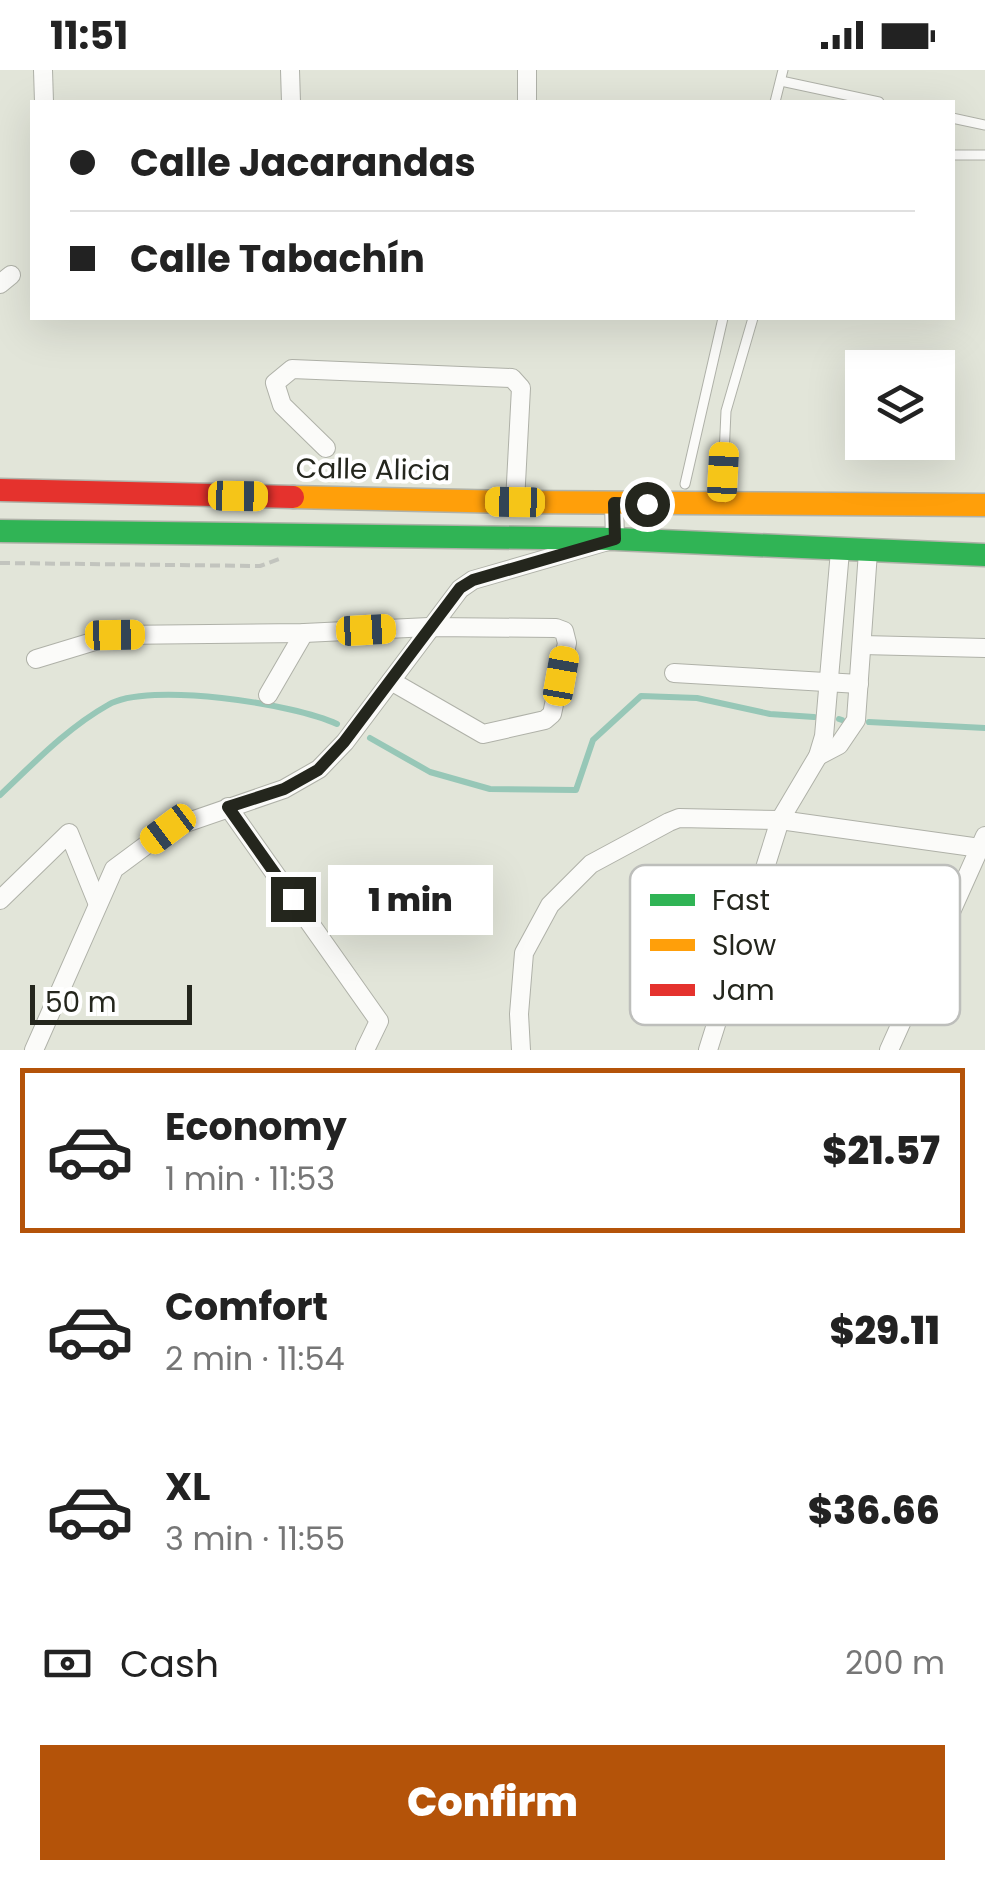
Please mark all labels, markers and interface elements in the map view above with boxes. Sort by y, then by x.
text: 11:51 [50,9,128,62]
text: Calle Jacarandas [130,136,476,189]
text: Calle Tabachín [130,232,425,285]
map controls [845,350,955,460]
button: layers [845,350,955,460]
car [706,441,740,503]
street label: Calle Alicia [295,449,451,490]
car [208,480,268,512]
route start [625,482,670,527]
car [485,486,545,518]
car [335,613,397,647]
car [85,619,145,651]
car [541,644,581,708]
car [135,799,201,859]
callout: 1 min [328,864,493,934]
legend [630,865,960,1025]
route end [271,877,316,922]
text: 1 min [368,877,453,922]
text: Fast [712,881,770,920]
text: Slow [712,926,776,965]
text: Jam [712,971,775,1010]
scale bar [30,980,192,1024]
text: 50 m [45,983,116,1022]
text: Economy [165,1100,347,1153]
icon: car [45,1106,135,1196]
text: $21.57 [822,1124,940,1177]
text: 1 min · 11:53 [165,1156,335,1201]
text: Comfort [165,1280,328,1333]
icon: car [45,1286,135,1376]
text: $29.11 [829,1304,940,1357]
text: 2 min · 11:54 [165,1336,345,1381]
text: XL [165,1460,210,1513]
icon: car [45,1466,135,1556]
text: $36.66 [808,1484,940,1537]
text: 3 min · 11:55 [165,1516,345,1561]
icon: cash [40,1636,95,1691]
text: Cash [120,1637,219,1690]
text: 200 m [845,1640,945,1685]
button: Confirm [40,1745,945,1860]

